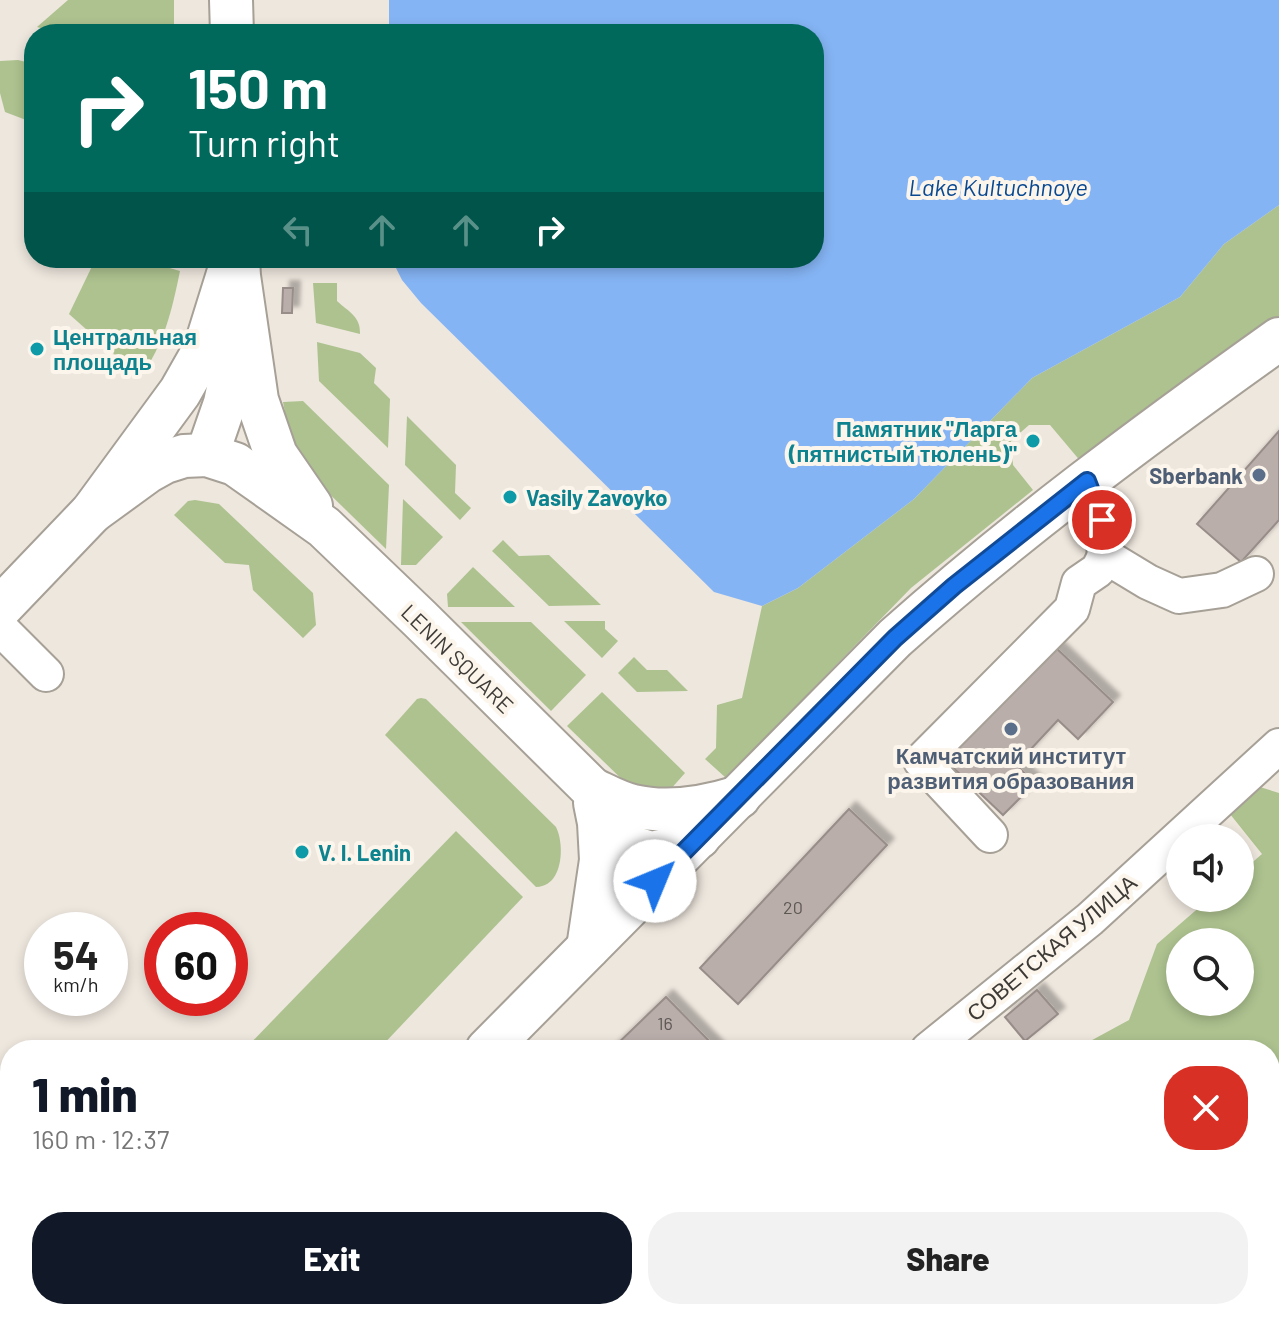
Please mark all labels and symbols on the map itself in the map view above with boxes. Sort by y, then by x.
water label: Lake Kultuchnoye [908,172,1088,201]
place label: Центральная площадь [53,323,197,375]
marker: Центральная площадь [28,340,46,358]
place label: Памятник "Ларга (пятнистый тюлень)" [788,415,1018,466]
marker: Памятник "Ларга (пятнистый тюлень)" [1024,432,1042,450]
place label: Sberbank [1149,462,1243,488]
marker: Sberbank [1250,466,1268,484]
place label: Vasily Zavoyko [526,484,667,510]
pin [1068,486,1136,554]
marker: Vasily Zavoyko [501,488,519,506]
street label: LENIN SQUARE [397,598,519,718]
marker: Камчатский институт развития образования [1002,720,1020,738]
place label: Камчатский институт развития образования [887,742,1135,794]
place label: V. I. Lenin [318,839,411,865]
position arrow [613,839,697,923]
marker: V. I. Lenin [293,843,311,861]
street label: СОВЕТСКАЯ УЛИЦА [961,868,1142,1026]
house number: 20 [783,896,803,918]
speed limit sign: 60 [144,912,248,1016]
house number: 16 [657,1012,673,1034]

